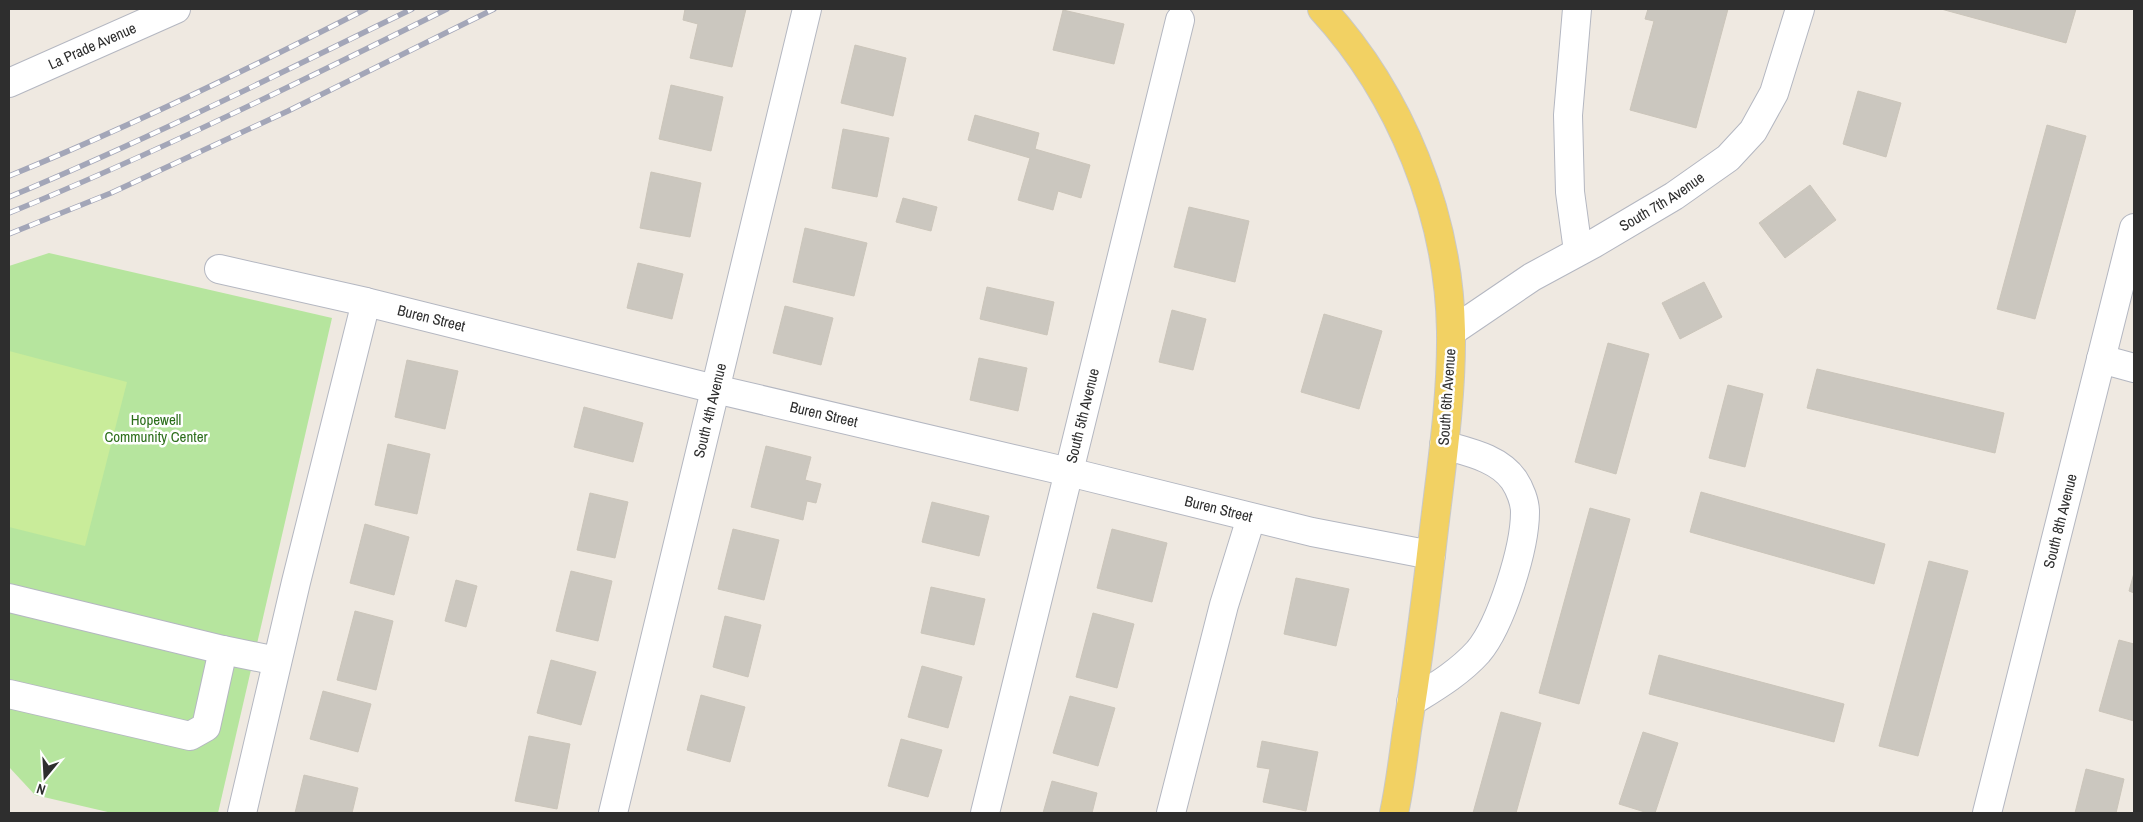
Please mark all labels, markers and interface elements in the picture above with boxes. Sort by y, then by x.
street label: La Prade Avenue [45,17,139,74]
street label: South 7th Avenue [1615,167,1709,236]
street label: Buren Street [395,299,468,336]
street label: South 6th Avenue [1433,348,1460,446]
street label: South 4th Avenue [688,361,731,460]
street label: South 5th Avenue [1060,366,1104,465]
street label: Buren Street [788,396,860,432]
park label: Hopewell Community Center [104,409,208,447]
street label: South 8th Avenue [2038,471,2082,571]
street label: Buren Street [1183,490,1255,527]
north arrow [20,752,70,802]
text: N [34,780,48,799]

